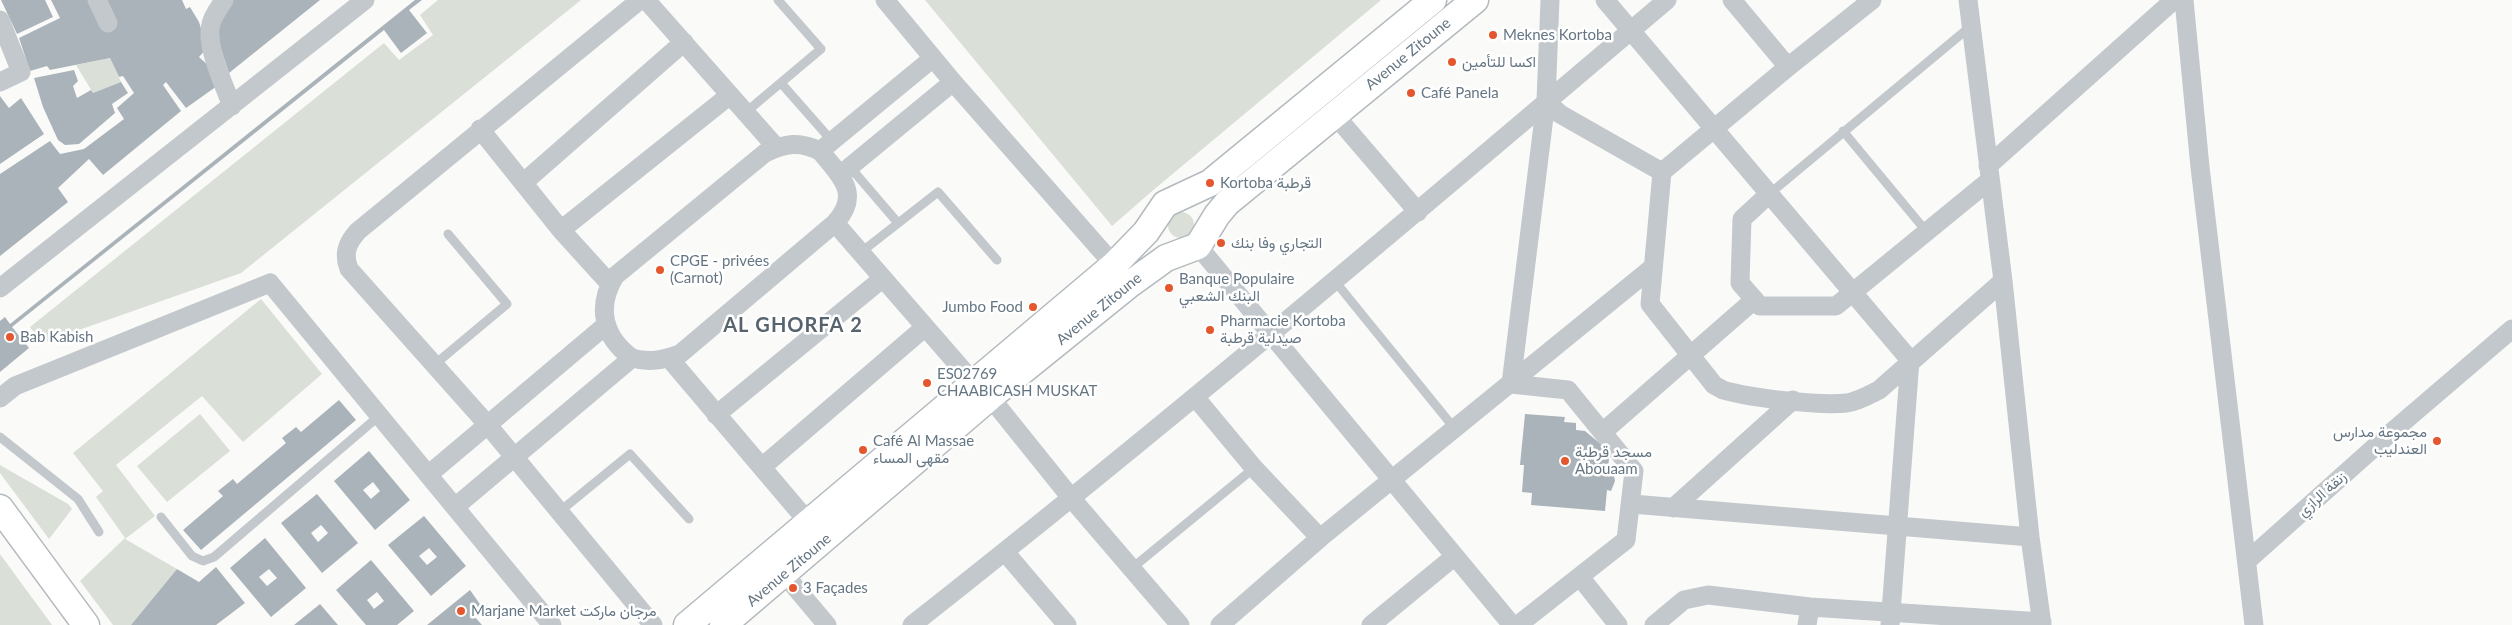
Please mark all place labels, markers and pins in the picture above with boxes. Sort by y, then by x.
place label: Meknes Kortoba [1503,26,1612,44]
marker: Meknes Kortoba [1487,29,1499,41]
place label: اكسا للتأمين [1462,53,1536,71]
marker: اكسا للتأمين [1446,56,1458,68]
place label: Café Panela [1421,84,1499,102]
marker: Café Panela [1405,87,1417,99]
place label: Kortoba قرطبة [1220,174,1311,192]
marker: Kortoba قرطبة [1204,177,1216,189]
place label: التجاري وفا بنك [1231,234,1322,252]
marker: التجاري وفا بنك [1215,237,1227,249]
place label: CPGE - privées (Carnot) [670,252,769,287]
marker: CPGE - privées (Carnot) [654,264,666,276]
place label: Banque Populaire البنك الشعبي [1179,270,1294,305]
marker: Banque Populaire البنك الشعبي [1163,282,1175,294]
place label: Jumbo Food [942,298,1023,316]
marker: Jumbo Food [1027,301,1039,313]
place label: Pharmacie Kortoba صيدلية قرطبة [1220,312,1346,347]
marker: Pharmacie Kortoba صيدلية قرطبة [1204,324,1216,336]
place label: Bab Kabish [20,328,93,346]
marker: Bab Kabish [4,331,16,343]
place label: ES02769 CHAABICASH MUSKAT [937,365,1097,400]
marker: ES02769 CHAABICASH MUSKAT [921,377,933,389]
place label: مجموعة مدارس العندليب [2333,423,2427,458]
place label: Café Al Massae مقهى المساء [873,432,974,467]
marker: مجموعة مدارس العندليب [2431,435,2443,447]
place label: مسجد قرطبة Abouaam [1575,443,1652,478]
marker: Café Al Massae مقهى المساء [857,444,869,456]
marker: مسجد قرطبة Abouaam [1559,455,1571,467]
place label: 3 Façades [803,579,868,597]
marker: 3 Façades [787,582,799,594]
place label: Marjane Market مرجان ماركت [471,602,657,620]
marker: Marjane Market مرجان ماركت [455,605,467,617]

